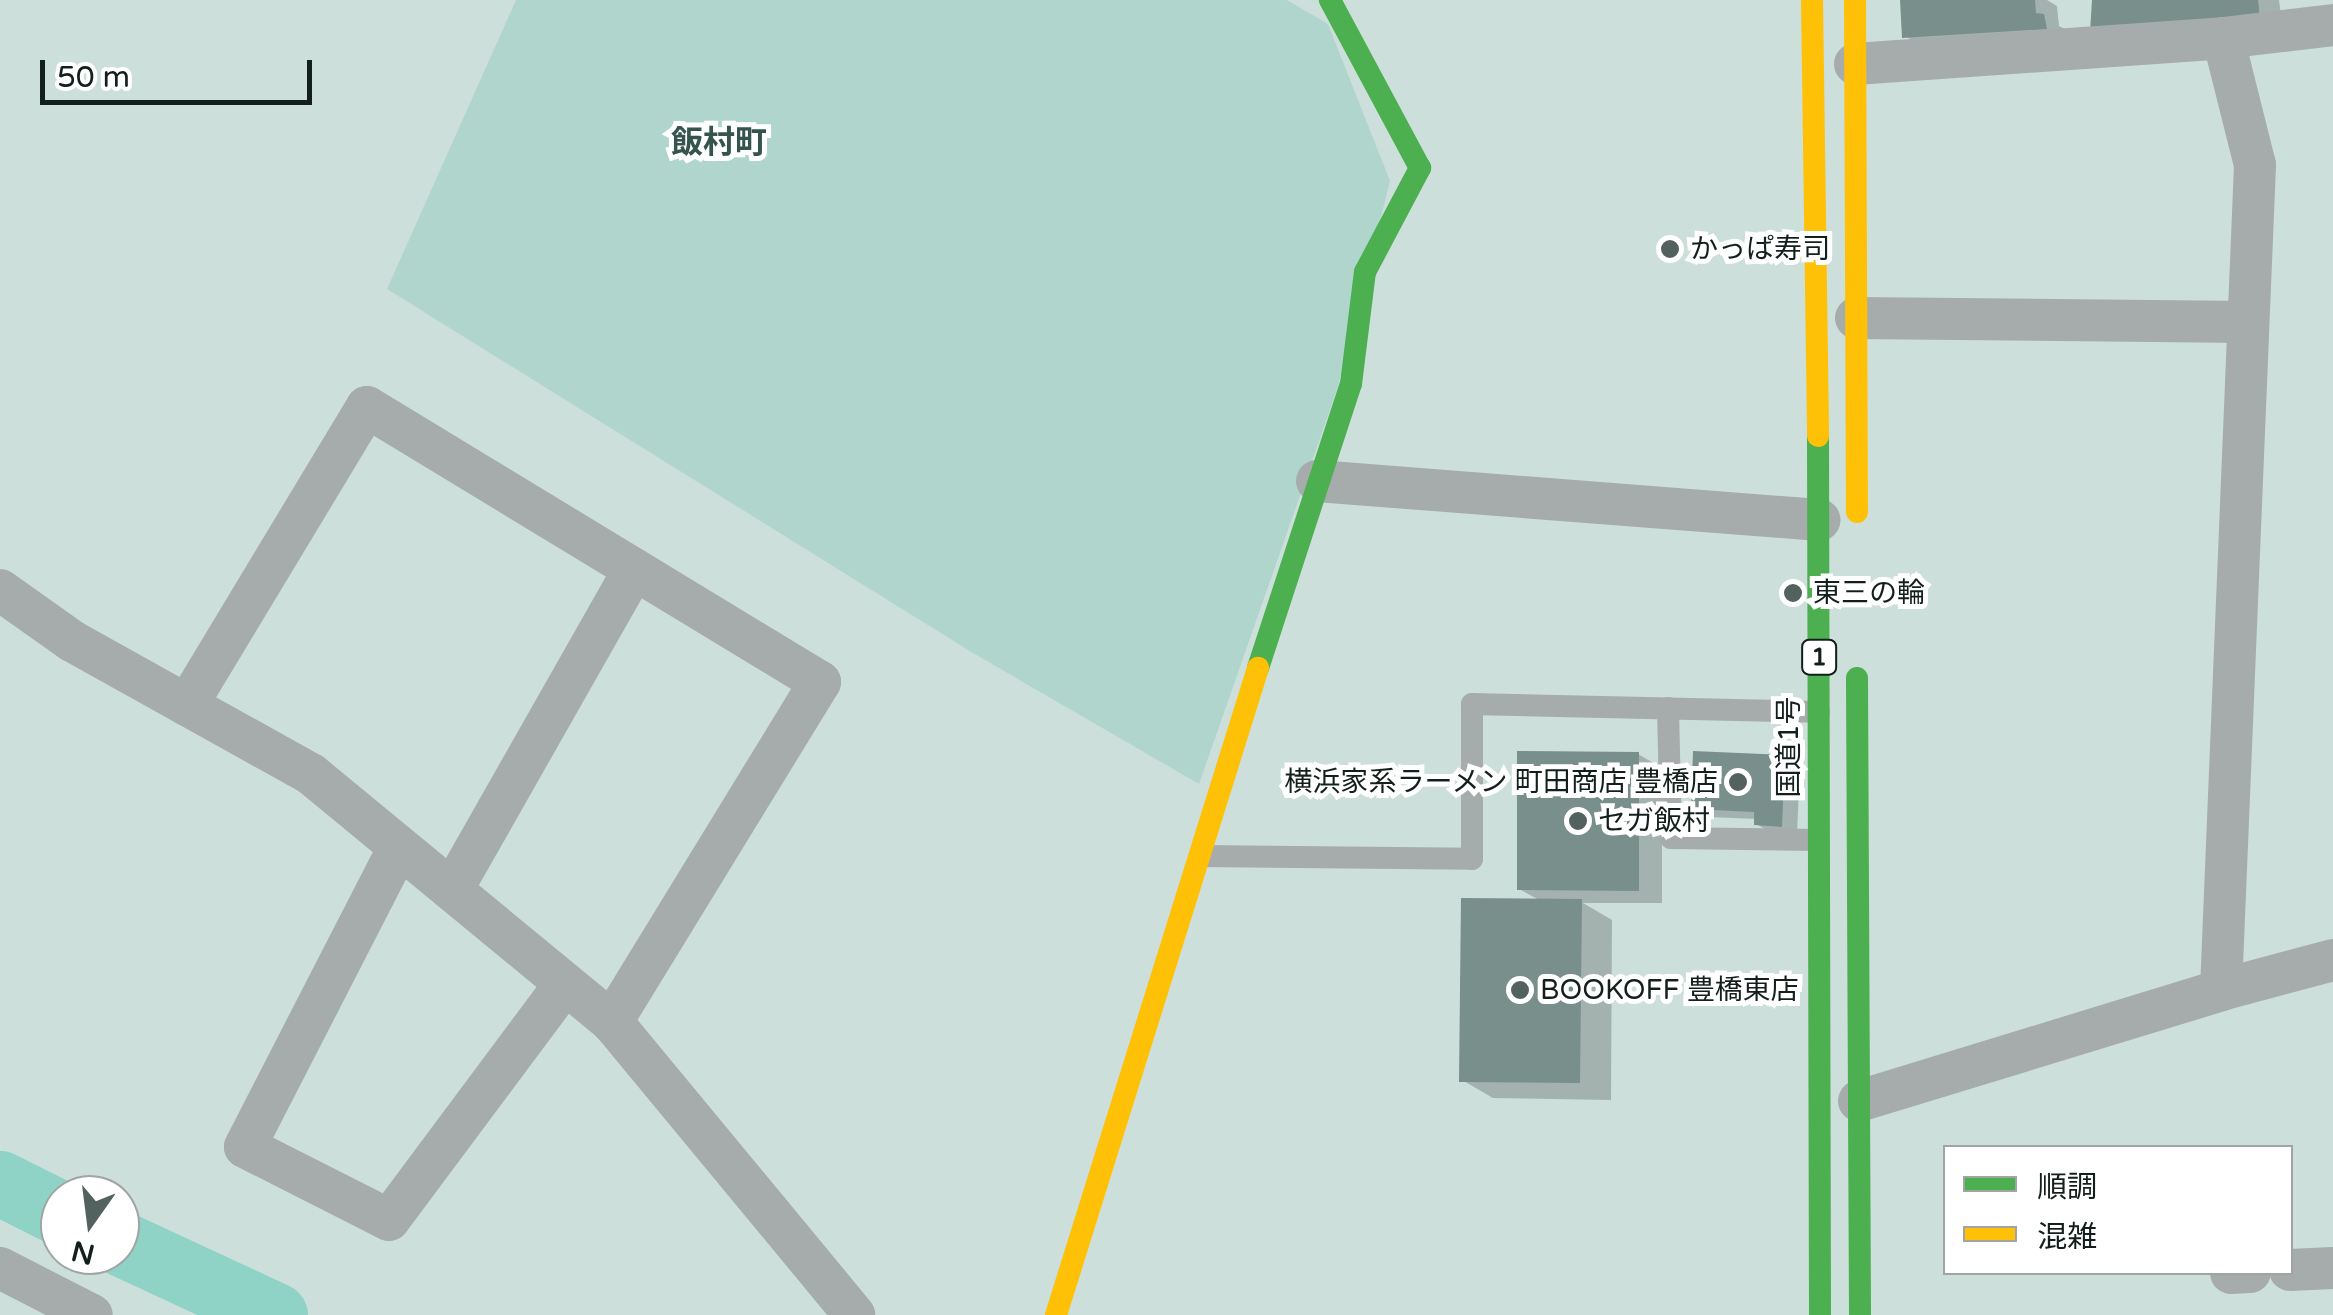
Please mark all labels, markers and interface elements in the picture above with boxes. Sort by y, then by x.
scale bar [45,40,318,102]
text: 50 m [57,59,130,96]
district label: 飯村町 [671,124,767,162]
place label: かっぱ寿司 [1690,232,1830,266]
marker: かっぱ寿司 [1659,238,1681,260]
place label: 東三の輪 [1813,576,1925,610]
marker: 東三の輪 [1782,582,1804,604]
road number: 1 [1799,637,1839,677]
street label: 国道1号 [1772,696,1806,798]
place label: 横浜家系ラーメン 町田商店 豊橋店 [1283,765,1718,799]
marker: 横浜家系ラーメン 町田商店 豊橋店 [1727,771,1749,793]
place label: セガ飯村 [1598,804,1710,838]
marker: セガ飯村 [1567,810,1589,832]
place label: BOOKOFF 豊橋東店 [1540,973,1799,1007]
marker: BOOKOFF 豊橋東店 [1509,979,1531,1001]
legend [1943,1145,2293,1275]
text: 順調 [2037,1169,2097,1206]
north arrow [40,1175,140,1275]
text: 混雑 [2037,1219,2097,1256]
text: N [68,1233,98,1271]

